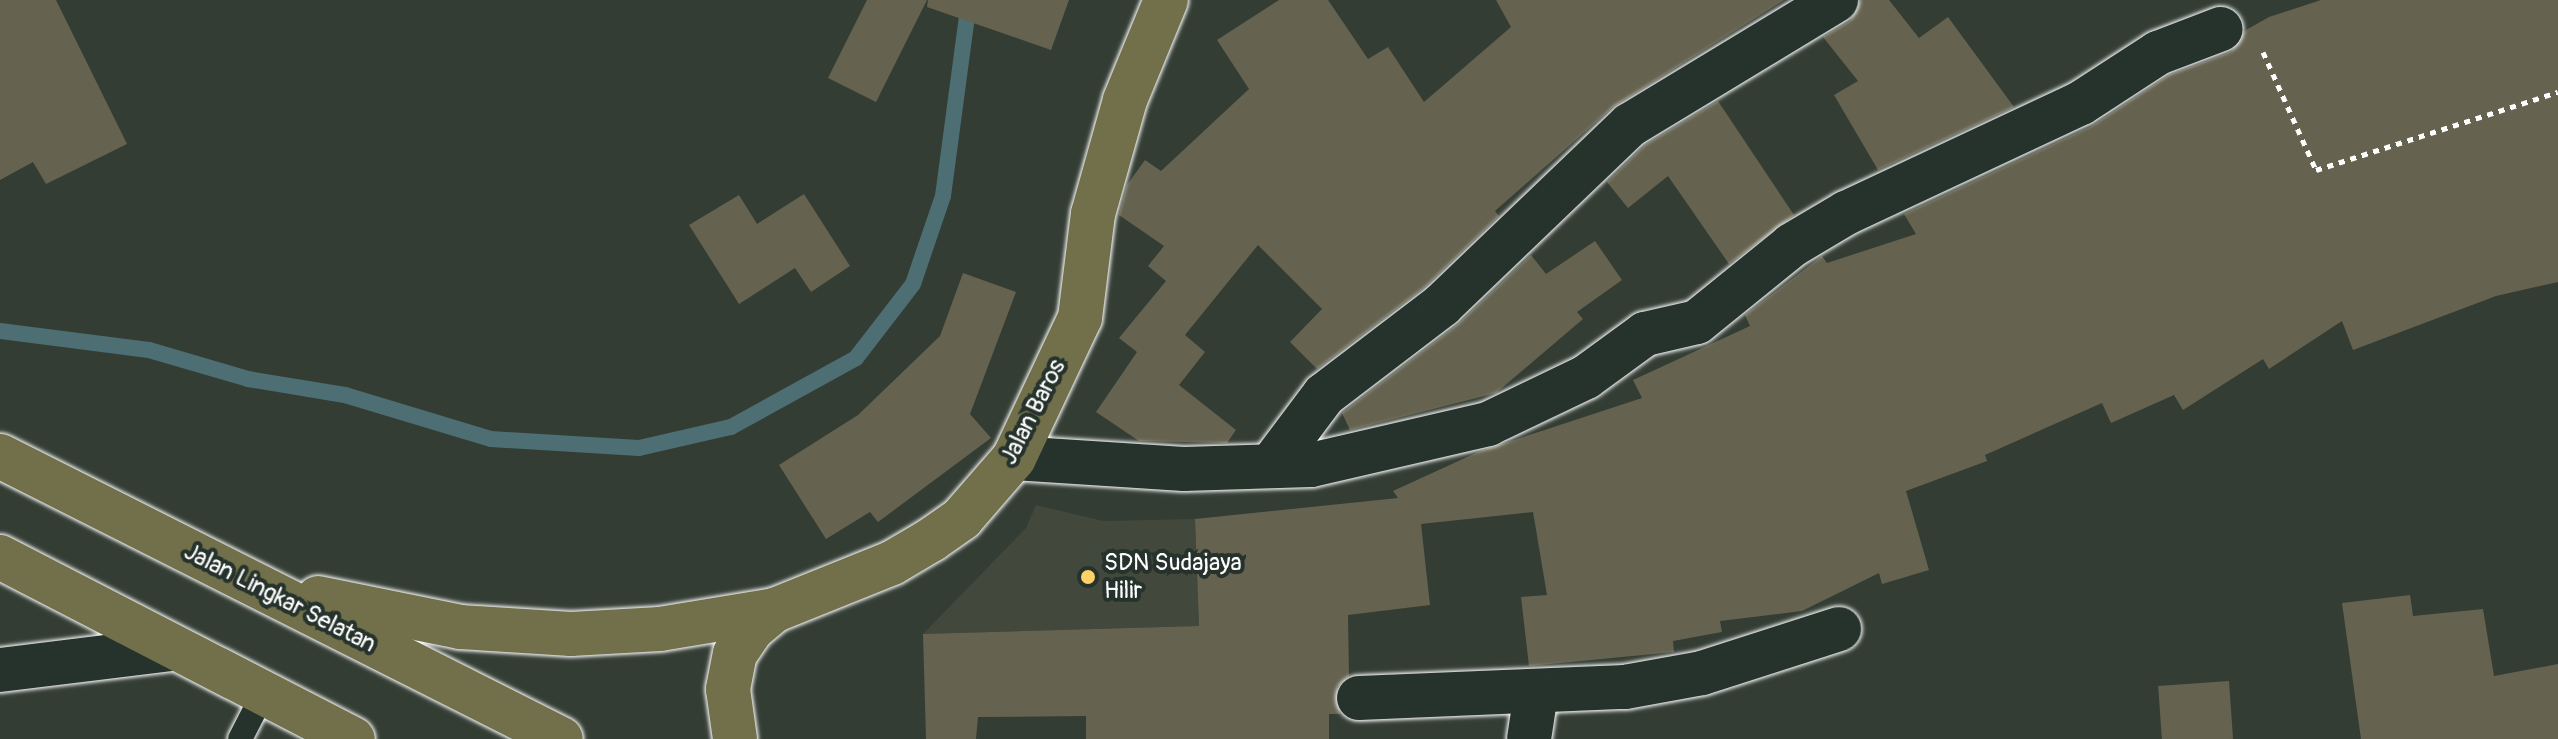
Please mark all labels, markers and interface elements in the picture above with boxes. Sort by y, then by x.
street label: Jalan Baros [994,355,1072,469]
street label: Jalan Lingkar Selatan [179,537,381,659]
place label: SDN Sudajaya Hilir [1104,549,1242,605]
marker: SDN Sudajaya Hilir [1079,568,1097,586]

